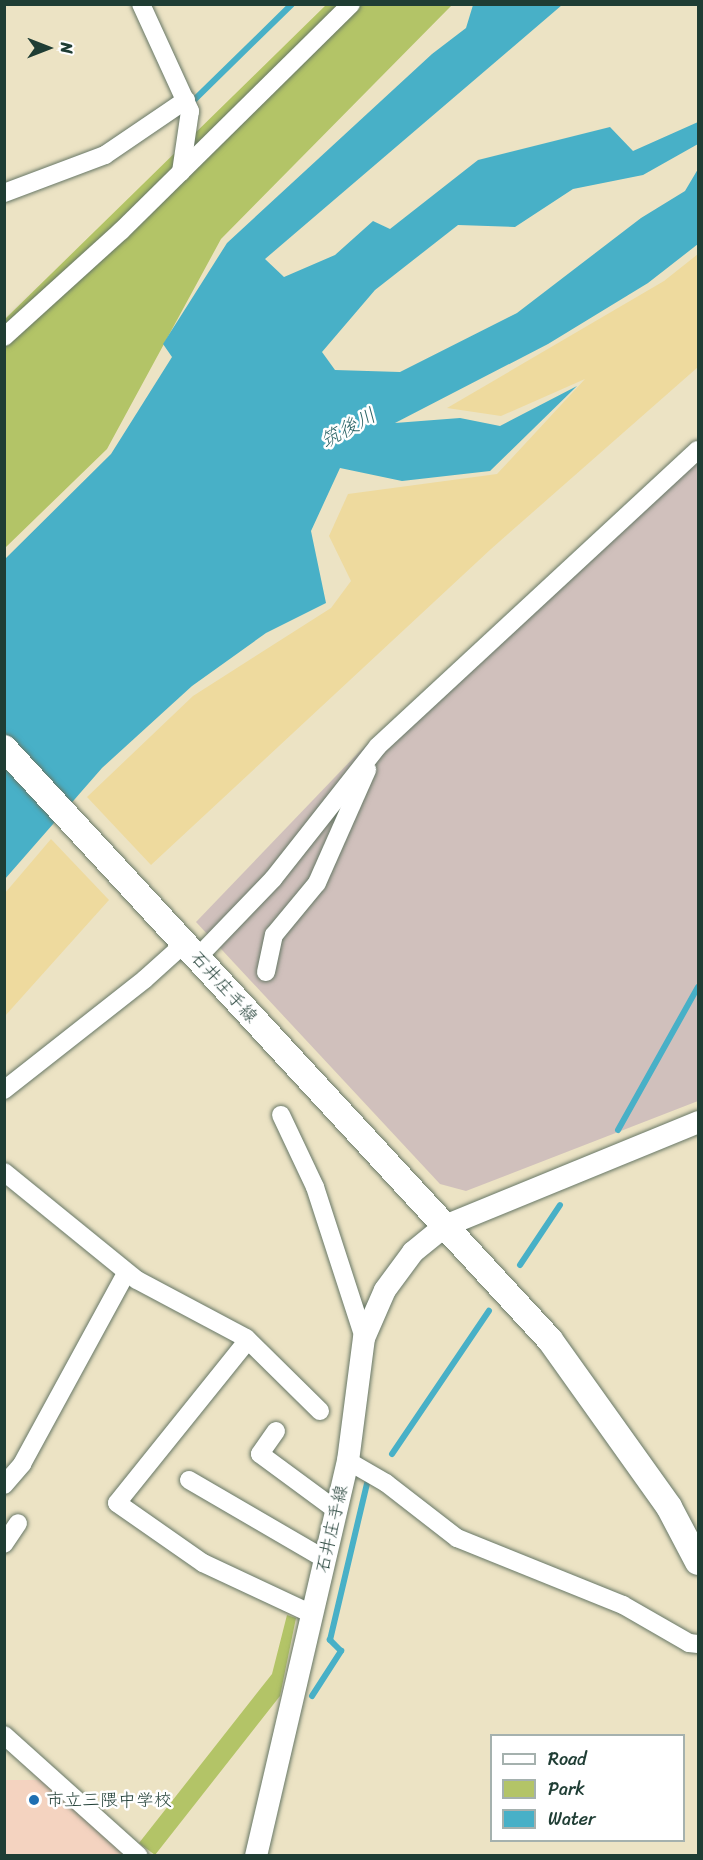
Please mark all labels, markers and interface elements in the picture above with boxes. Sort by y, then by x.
north arrow [18,18,78,78]
text: N [52,42,81,54]
water label: 筑後川 [316,403,380,453]
street label: 石井庄手線 [186,946,262,1028]
street label: 石井庄手線 [311,1483,353,1575]
legend [490,1734,685,1842]
text: Road [548,1743,587,1775]
text: Park [548,1773,585,1805]
place label: 市立三隈中学校 [46,1789,172,1811]
marker: 市立三隈中学校 [27,1793,41,1807]
text: Water [548,1803,595,1835]

